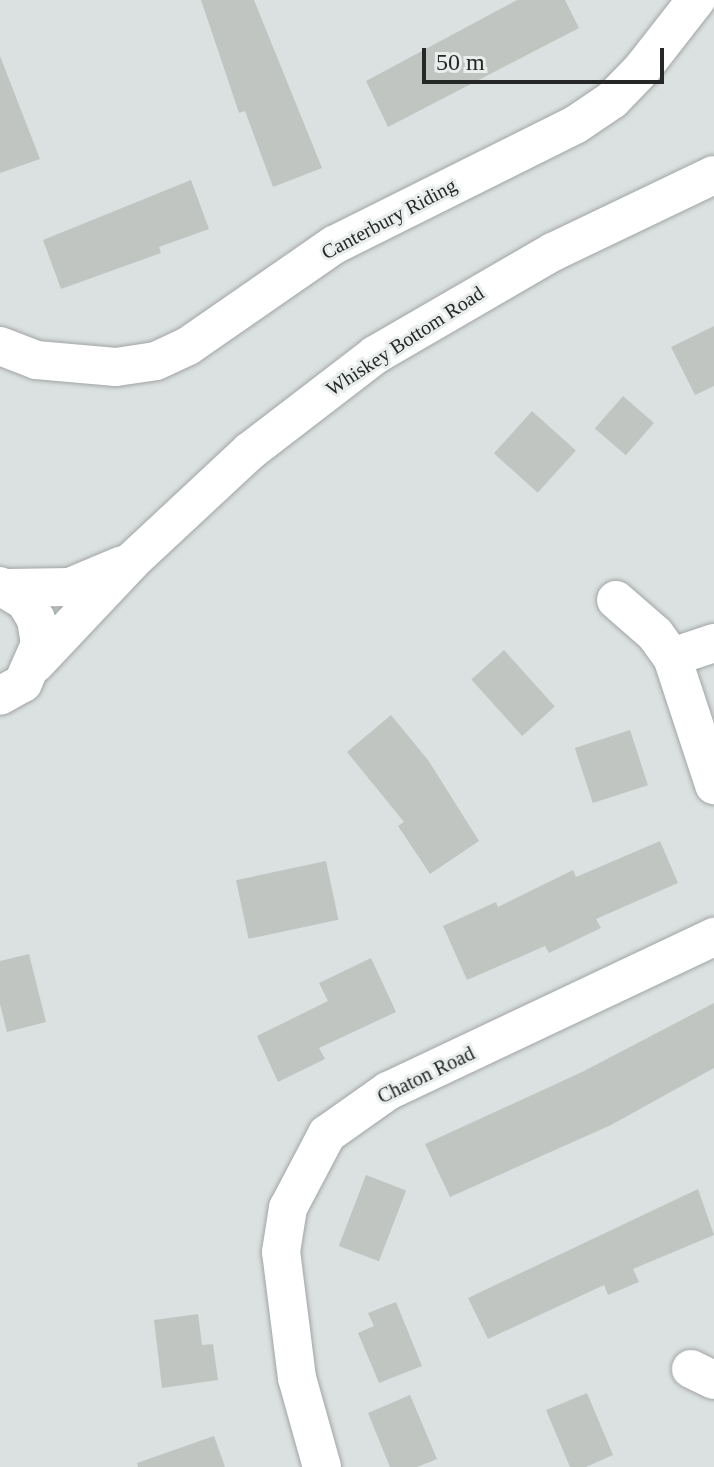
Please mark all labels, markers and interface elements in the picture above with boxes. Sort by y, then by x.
scale bar [426,32,668,82]
text: 50 m [436,49,485,75]
street label: Canterbury Riding [317,173,461,265]
street label: Whiskey Bottom Road [322,281,488,401]
street label: Chaton Road [374,1041,478,1109]

